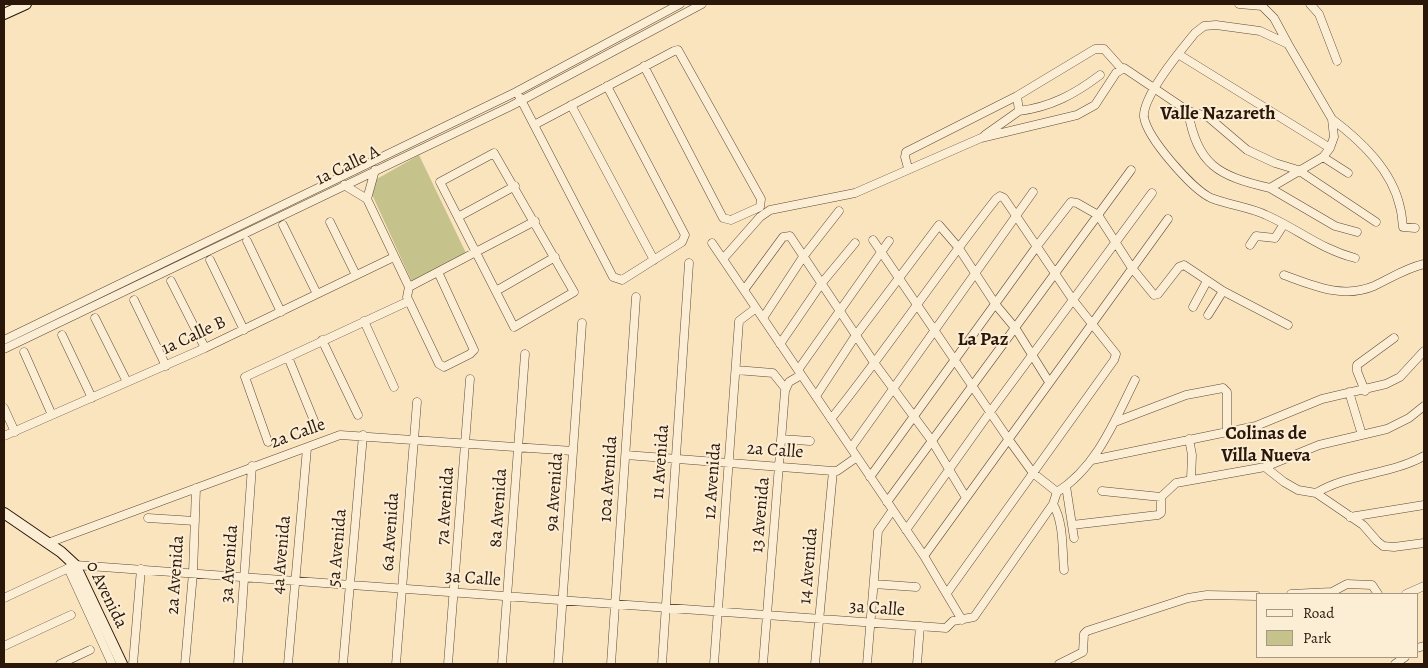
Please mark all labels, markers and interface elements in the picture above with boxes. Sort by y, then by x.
district label: Valle Nazareth [1160,103,1276,125]
street label: 1a Calle A [312,141,384,191]
street label: 1a Calle B [158,312,230,360]
district label: La Paz [958,329,1008,351]
street label: 2a Calle [268,414,328,454]
district label: Colinas de Villa Nueva [1221,423,1311,467]
street label: 11 Avenida [648,424,674,500]
street label: 10a Avenida [595,435,623,523]
street label: 2a Calle [746,438,804,464]
street label: 12 Avenida [700,442,726,520]
street label: 9a Avenida [541,452,569,532]
street label: 7a Avenida [432,466,460,546]
street label: 8a Avenida [485,468,513,548]
street label: 13 Avenida [747,476,775,554]
street label: 6a Avenida [377,492,405,572]
street label: 5a Avenida [324,508,352,588]
street label: 4a Avenida [268,515,296,595]
street label: 3a Avenida [216,524,244,604]
street label: 14 Avenida [795,527,823,605]
street label: 2a Avenida [162,535,190,615]
street label: 0 Avenida [80,558,132,632]
street label: 3a Calle [444,566,502,592]
legend [1256,593,1418,658]
street label: 3a Calle [848,596,906,622]
text: Road [1303,603,1334,623]
text: Park [1303,628,1331,648]

